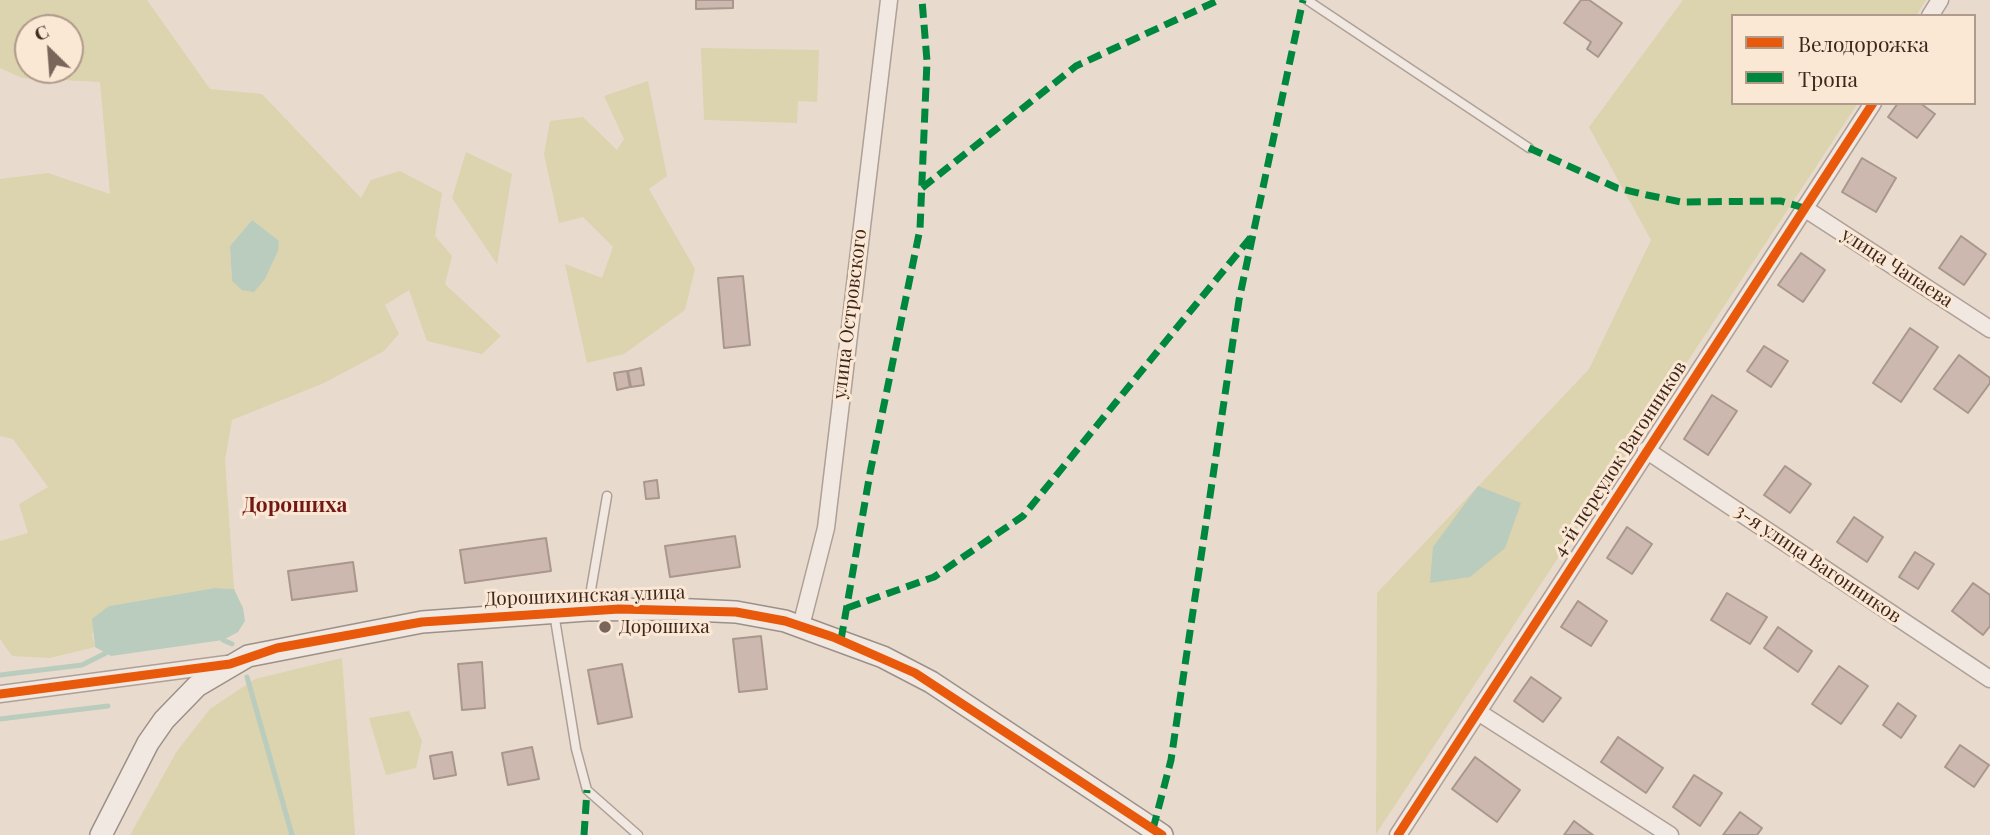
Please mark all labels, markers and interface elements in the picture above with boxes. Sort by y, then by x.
north arrow [14,14,84,84]
legend [1731,14,1976,105]
text: С [29,17,53,46]
text: Велодорожка [1798,29,1929,57]
text: Тропа [1798,64,1858,92]
street label: улица Чапаева [1837,223,1957,313]
street label: улица Островского [828,228,872,400]
street label: 4-й переулок Вагонников [1548,357,1692,561]
district label: Дорошиха [243,492,347,518]
street label: 3-я улица Вагонников [1730,500,1906,628]
street label: Дорошихинская улица [484,581,686,611]
place label: Дорошиха [619,616,710,638]
marker: Дорошиха [597,619,613,635]

